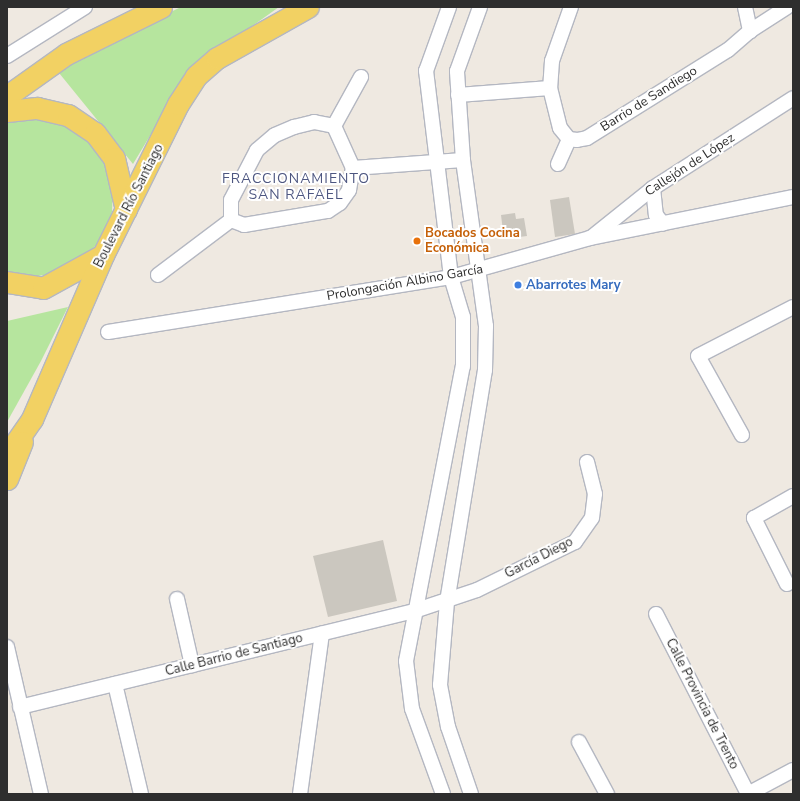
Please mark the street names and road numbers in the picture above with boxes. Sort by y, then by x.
street label: Barrio de Sandiego [598,63,700,135]
street label: Callejón de López [642,130,738,200]
street label: Boulevard Río Santiago [91,142,167,270]
street label: Prolongación Albino García [326,262,484,304]
street label: García Diego [502,534,576,582]
street label: Calle Barrio de Santiago [164,630,304,680]
street label: Calle Provincia de Trento [662,636,742,772]

